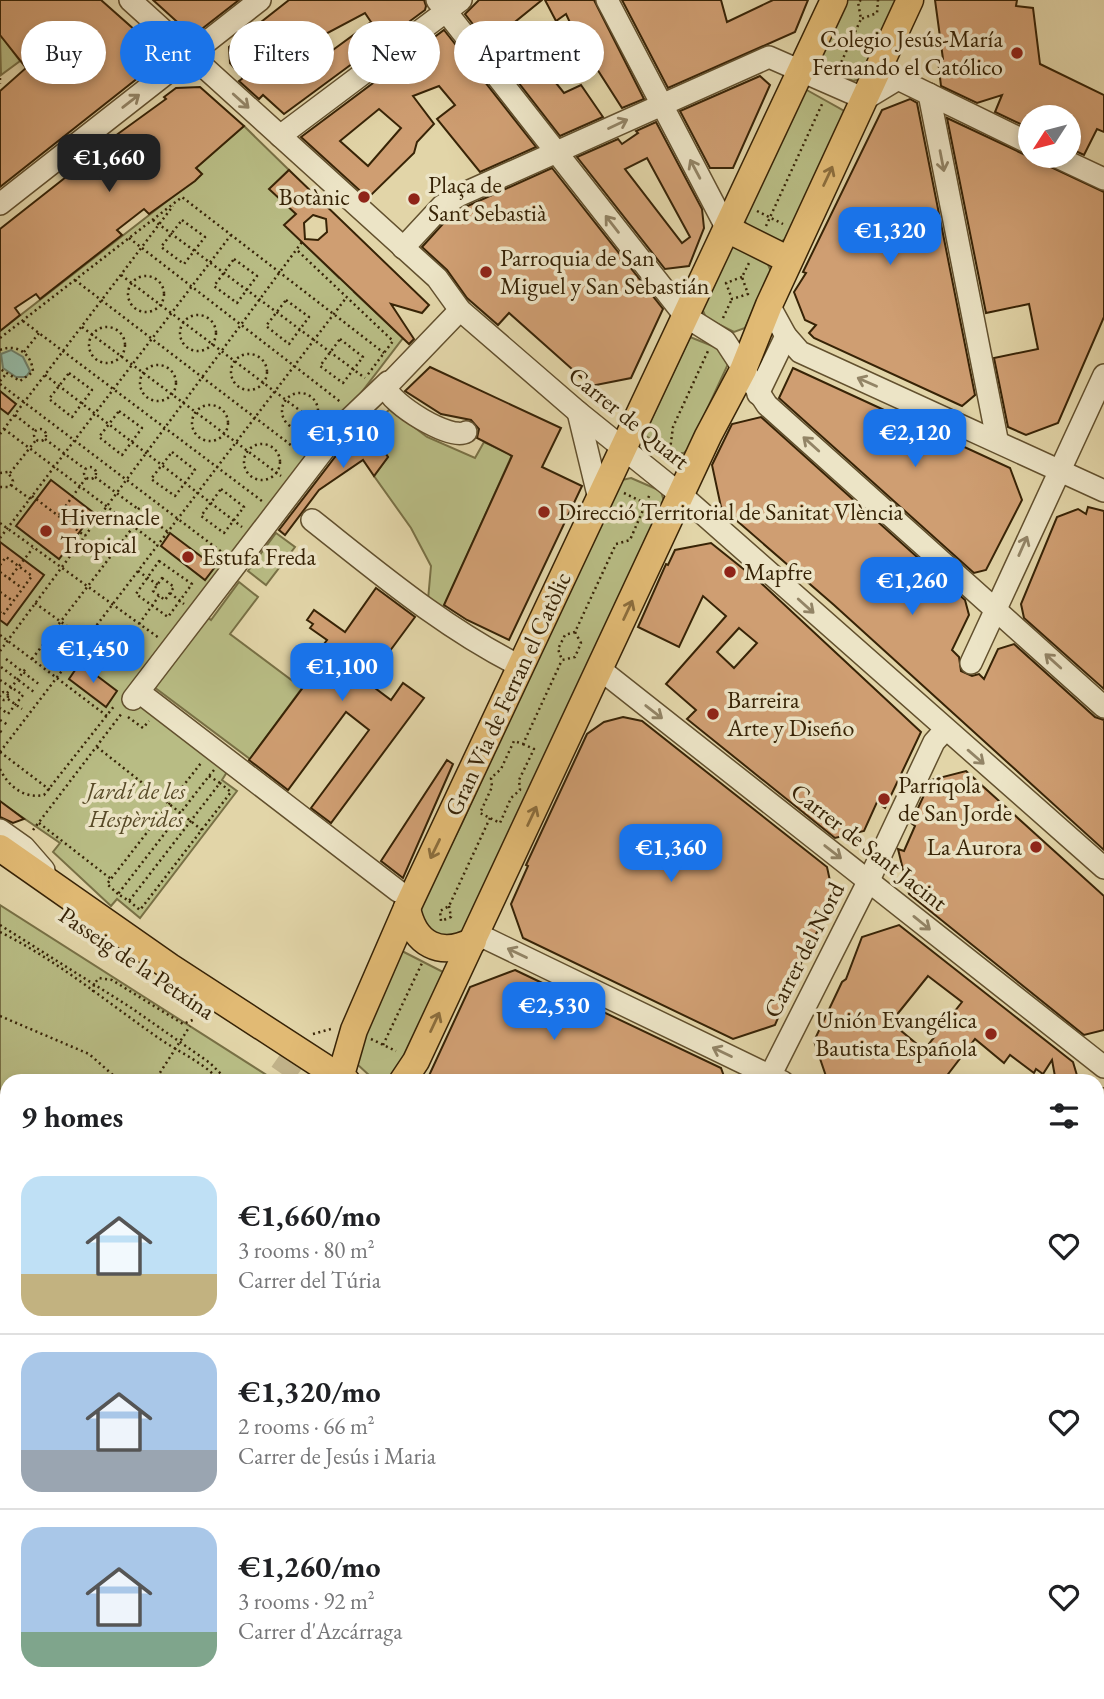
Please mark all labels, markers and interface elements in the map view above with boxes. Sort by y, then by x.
chip: Buy [21,21,106,84]
chip: Rent [120,21,215,84]
chip: Filters [229,21,334,84]
chip: New [348,21,440,84]
chip: Apartment [454,21,604,84]
place label: Colegio Jesús-María Fernando el Católico [812,23,1003,82]
marker: Colegio Jesús-María Fernando el Católico [1009,45,1025,61]
one-way arrow [232,93,250,109]
one-way arrow [121,94,139,109]
north arrow [1018,105,1082,168]
map controls [1018,105,1081,168]
one-way arrow [607,116,628,130]
pin: €1,660 [52,134,166,194]
text: €1,660 [73,142,145,172]
one-way arrow [936,149,950,172]
one-way arrow [688,159,701,180]
one-way arrow [822,166,836,187]
place label: Plaça de Sant Sebastià [428,169,547,228]
place label: Botànic [279,181,350,212]
marker: Botànic [356,189,372,205]
marker: Plaça de Sant Sebastià [406,191,422,207]
pin: €1,320 [833,208,947,267]
one-way arrow [605,215,620,234]
text: €1,320 [854,215,926,245]
place label: Parroquia de San Miguel y San Sebastián [500,242,710,301]
marker: Parroquia de San Miguel y San Sebastián [478,264,494,280]
street label: Carrer de Quart [562,359,697,476]
one-way arrow [857,375,879,388]
pin: €1,510 [286,410,400,470]
pin: €2,120 [858,410,972,469]
text: €2,120 [879,417,951,447]
text: €1,510 [307,418,379,448]
one-way arrow [802,436,820,452]
place label: Direcció Territorial de Sanitat Vlència [558,496,904,527]
place label: Hivernacle Tropical [60,501,160,560]
marker: Direcció Territorial de Sanitat Vlència [536,504,552,520]
marker: Hivernacle Tropical [38,523,54,539]
one-way arrow [1017,536,1030,557]
place label: Estufa Freda [202,541,316,572]
marker: Estufa Freda [180,549,196,565]
place label: Mapfre [744,556,812,587]
pin: €1,260 [855,558,969,617]
marker: Mapfre [722,564,738,580]
text: €1,260 [876,565,948,595]
street label: Gran Via de Ferran el Catòlic [437,567,578,821]
one-way arrow [796,597,814,613]
one-way arrow [622,600,636,621]
pin: €1,450 [36,626,150,685]
text: €1,450 [57,633,129,663]
pin: €1,100 [285,644,399,703]
text: €1,100 [306,651,378,681]
one-way arrow [1045,654,1063,670]
place label: Barreira Arte y Diseño [726,684,854,743]
one-way arrow [645,704,663,720]
marker: Barreira Arte y Diseño [705,706,721,722]
one-way arrow [966,749,984,765]
place label: Parriqola de San Jorde [898,769,1012,828]
park label: Jardí de les Hespèrides [82,775,186,834]
street label: Carrer de Sant Jacint [785,776,954,918]
marker: Parriqola de San Jorde [876,791,892,807]
one-way arrow [526,806,539,827]
pin: €1,360 [614,824,728,884]
place label: La Aurora [927,831,1022,862]
text: €1,360 [635,832,707,862]
one-way arrow [428,838,442,859]
marker: La Aurora [1028,839,1044,855]
one-way arrow [824,845,842,860]
street label: Carrer del Nord [756,876,851,1023]
street label: Passeig de la Petxina [53,899,222,1026]
one-way arrow [913,915,931,931]
one-way arrow [506,946,527,959]
pin: €2,530 [497,982,611,1042]
text: €2,530 [518,990,590,1020]
place label: Unión Evangélica Bautista Española [815,1004,977,1063]
one-way arrow [429,1012,442,1033]
marker: Unión Evangélica Bautista Española [983,1026,999,1042]
one-way arrow [712,1044,733,1058]
text: 9 homes [21,1097,123,1136]
icon: filters [1045,1097,1083,1135]
text: €1,660/mo [238,1196,381,1235]
icon: home [77,1204,161,1288]
icon: heart [1045,1227,1083,1265]
text: 3 rooms · 80 m² [238,1235,375,1265]
text: Carrer del Túria [238,1265,381,1295]
text: €1,320/mo [238,1372,381,1411]
icon: home [77,1380,161,1464]
icon: heart [1045,1403,1083,1441]
text: 2 rooms · 66 m² [238,1411,375,1441]
text: Carrer de Jesús i Maria [238,1441,436,1471]
text: €1,260/mo [238,1547,381,1586]
icon: home [77,1555,161,1639]
icon: heart [1045,1578,1083,1616]
text: 3 rooms · 92 m² [238,1586,375,1616]
text: Carrer d'Azcárraga [238,1616,402,1646]

